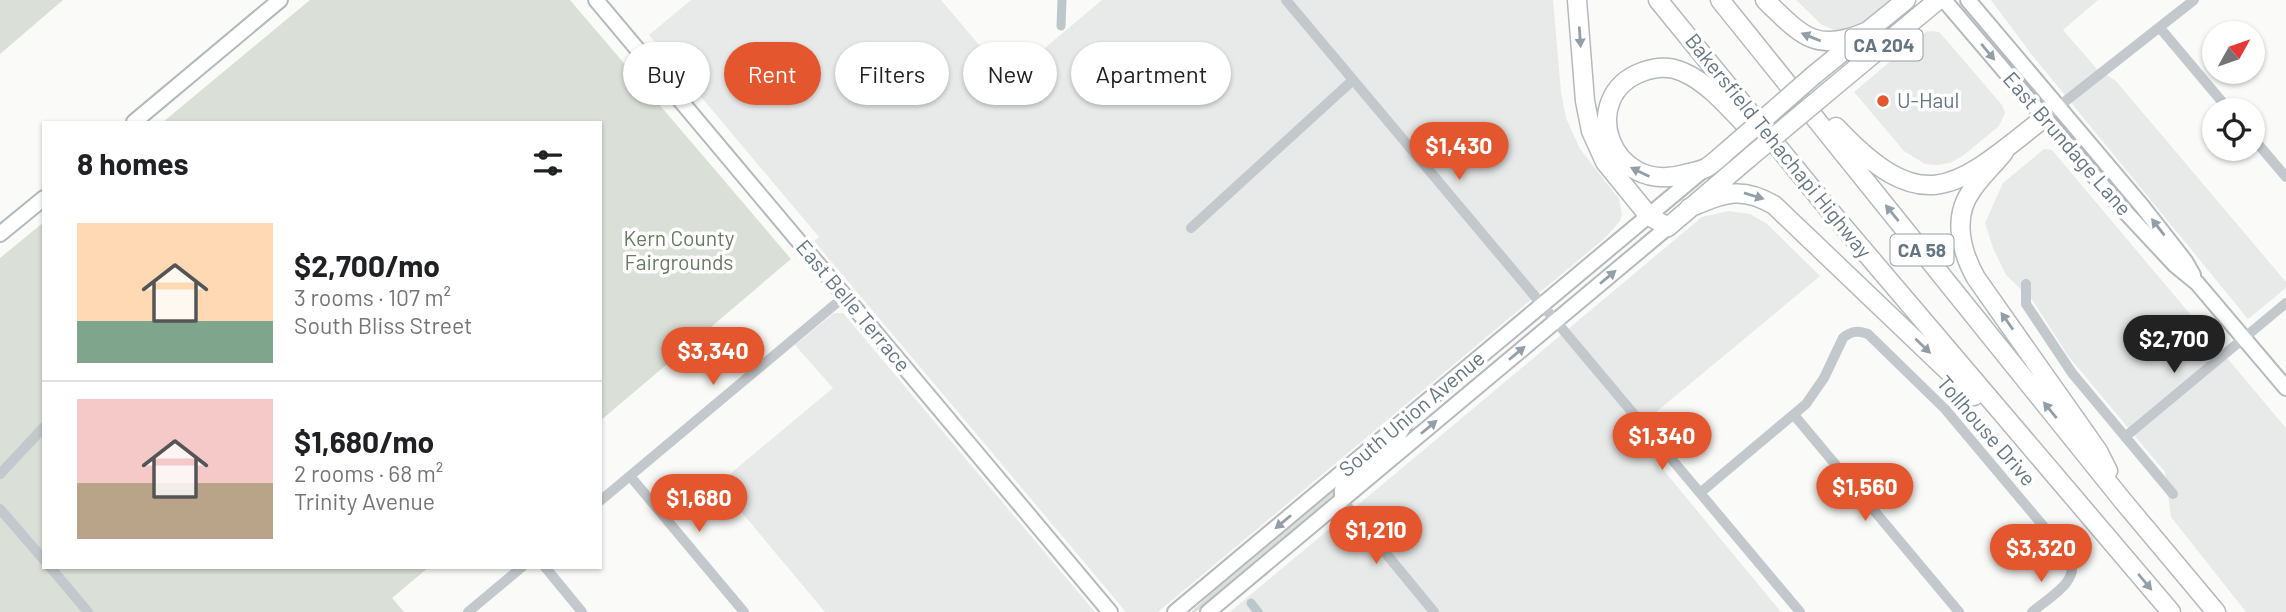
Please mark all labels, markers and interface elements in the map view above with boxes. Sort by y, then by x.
north arrow [2202,21,2264,84]
map controls [2202,21,2265,161]
one-way arrow [1575,26,1586,48]
street label: Bakersfield Tehachapi Highway [1681,28,1878,263]
road number: CA 204 [1846,30,1923,60]
one-way arrow [1801,31,1822,42]
chip: Buy [623,42,710,105]
chip: Rent [724,42,821,105]
chip: Filters [835,42,949,105]
chip: New [963,42,1057,105]
chip: Apartment [1071,42,1231,105]
one-way arrow [1980,43,1996,61]
street label: East Brundage Lane [1999,66,2137,220]
place label: U-Haul [1897,87,1959,112]
marker: U-Haul [1875,93,1891,109]
button: locate [2202,98,2265,161]
pin: $1,430 [1402,122,1516,182]
text: $1,430 [1426,131,1492,159]
icon: filters [529,144,567,182]
text: 8 homes [77,145,188,181]
one-way arrow [1630,166,1650,177]
one-way arrow [1743,192,1764,202]
one-way arrow [1885,205,1900,223]
one-way arrow [2152,218,2166,236]
park label: Kern County Fairgrounds [624,225,735,274]
street label: East Belle Terrace [792,234,917,376]
road number: CA 58 [1890,234,1954,266]
text: $2,700/mo [294,247,440,283]
icon: home [133,251,217,335]
one-way arrow [1599,270,1616,285]
text: 3 rooms · 107 m² [294,283,451,311]
text: South Bliss Street [294,311,472,339]
one-way arrow [2000,312,2014,330]
pin: $2,700 [2117,316,2231,375]
text: $2,700 [2139,324,2209,352]
pin: $3,340 [656,328,770,387]
text: $3,340 [677,336,749,364]
one-way arrow [1914,337,1931,353]
street label: South Union Avenue [1333,345,1489,481]
one-way arrow [1509,346,1526,361]
street label: Tollhouse Drive [1933,370,2042,490]
one-way arrow [2043,401,2057,419]
pin: $1,340 [1605,412,1719,472]
one-way arrow [1421,420,1438,435]
text: $1,340 [1629,421,1695,449]
text: $1,680/mo [294,423,434,459]
icon: home [133,427,217,511]
text: 2 rooms · 68 m² [294,459,443,487]
pin: $1,560 [1808,463,1922,523]
text: $1,560 [1832,472,1898,500]
pin: $1,680 [642,475,756,534]
text: $1,680 [666,483,732,511]
text: Trinity Avenue [294,487,435,515]
pin: $1,210 [1319,506,1433,566]
one-way arrow [1274,514,1292,529]
text: $1,210 [1345,515,1407,543]
pin: $3,320 [1984,524,2098,584]
text: $3,320 [2006,533,2076,561]
one-way arrow [2137,573,2153,591]

